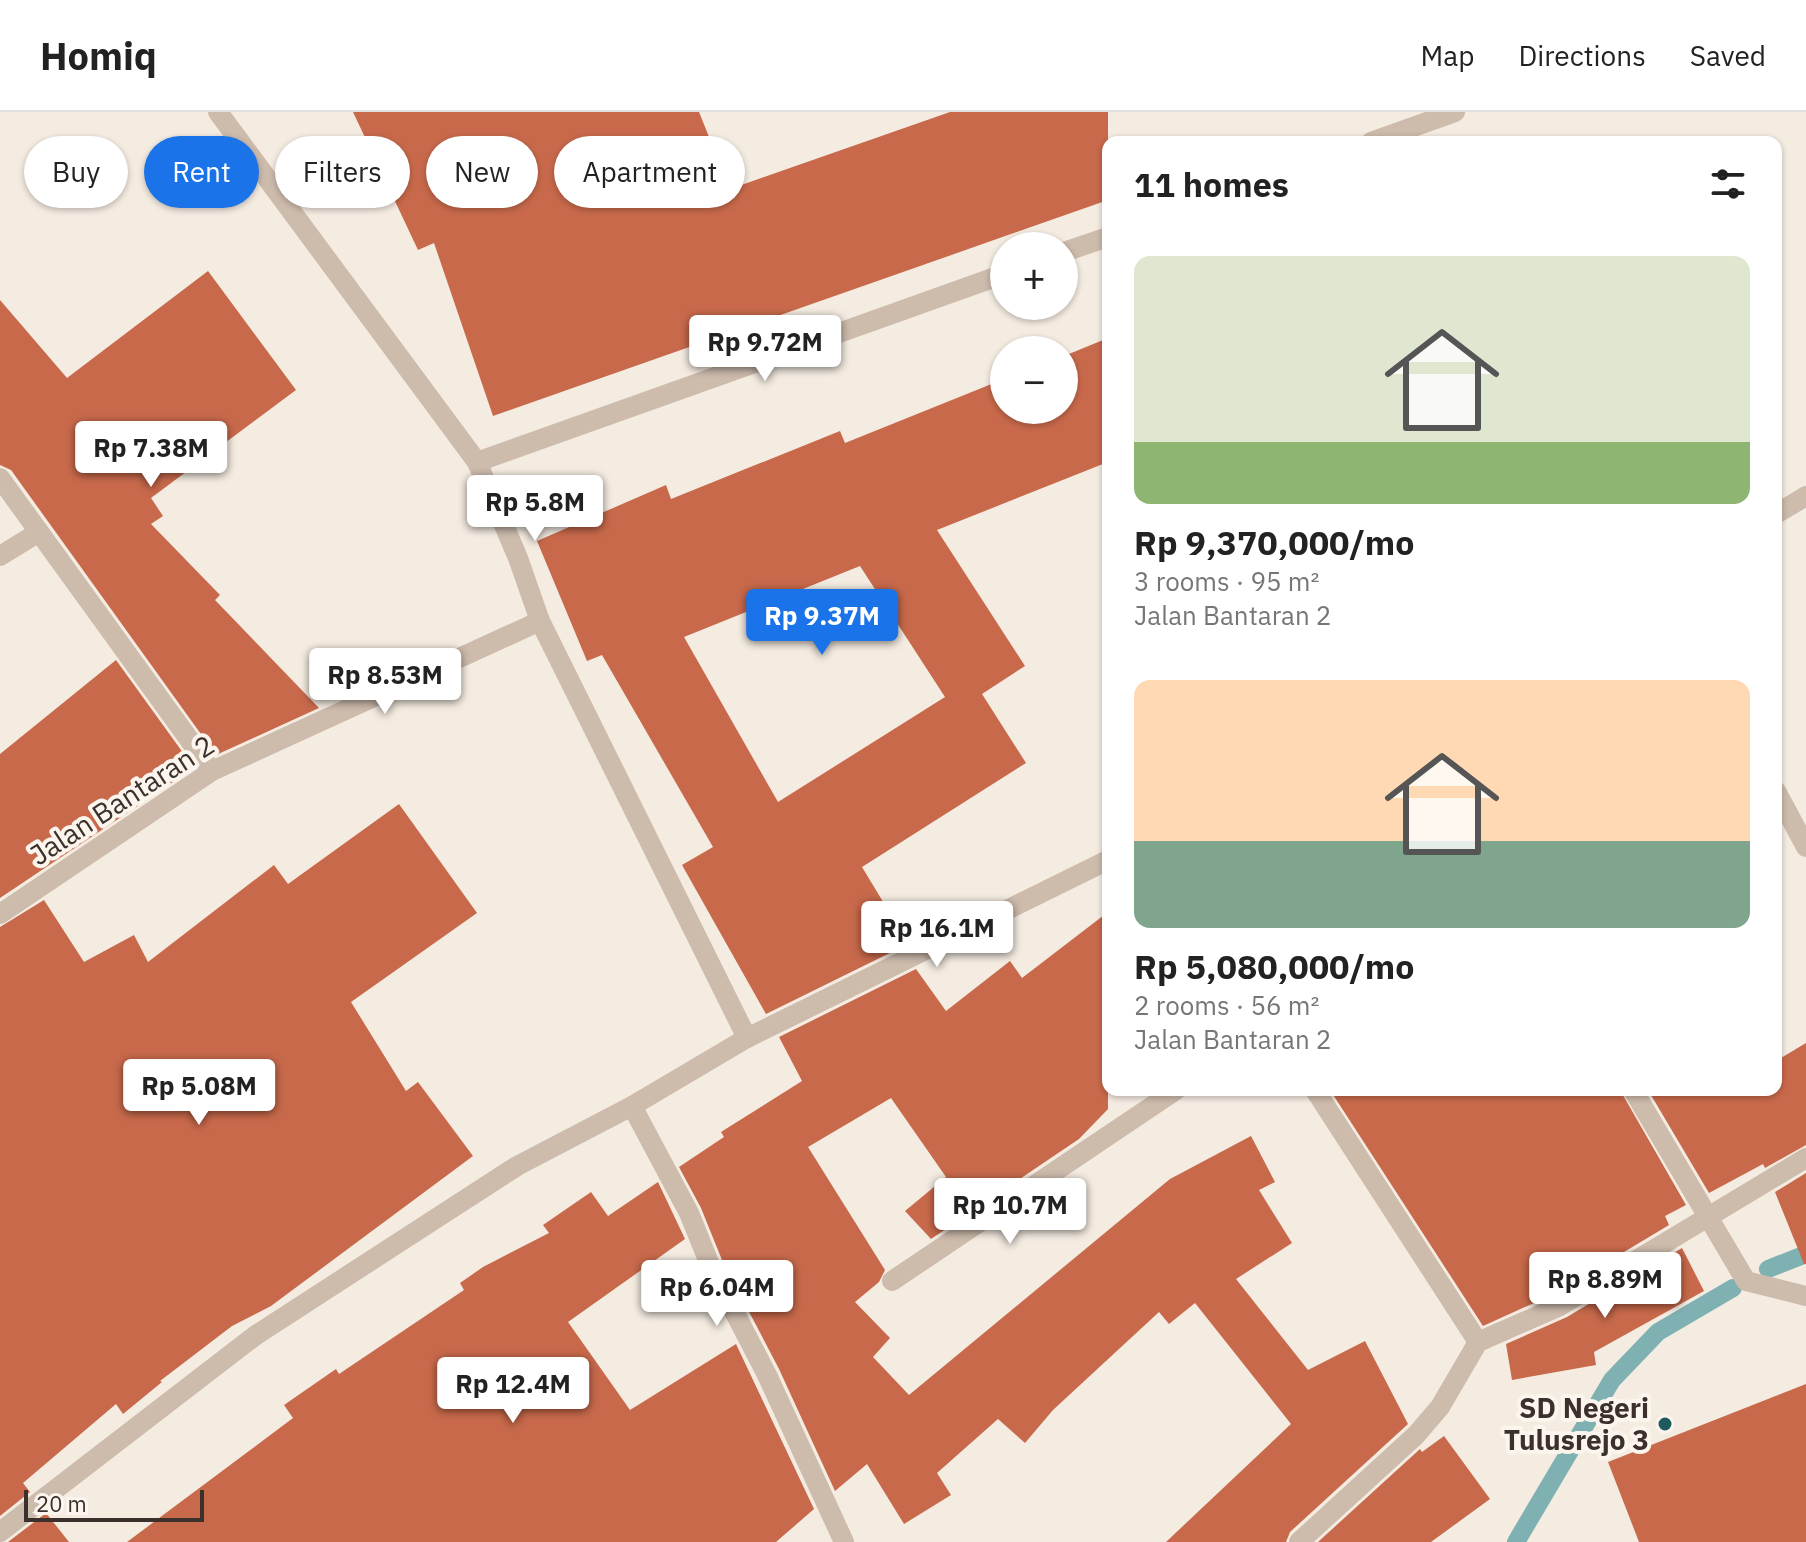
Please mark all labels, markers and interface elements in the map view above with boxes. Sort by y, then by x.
text: Homiq [40,31,157,80]
text: Map [1420,37,1474,74]
text: Directions [1518,37,1646,74]
text: Saved [1690,37,1766,74]
chip: Buy [24,136,128,208]
chip: Rent [144,136,259,208]
chip: Filters [275,136,410,208]
chip: New [426,136,538,208]
chip: Apartment [554,136,745,208]
text: 11 homes [1134,162,1289,206]
icon: filters [1706,162,1750,206]
map controls [990,232,1078,424]
button: + [990,232,1078,320]
icon: home [1370,308,1514,452]
pin: Rp 9.72M [682,315,848,383]
text: Rp 9.72M [707,324,823,358]
button: − [990,336,1078,424]
pin: Rp 7.38M [68,421,234,489]
text: Rp 7.38M [93,430,209,464]
pin: Rp 5.8M [461,475,609,543]
text: Rp 5.8M [485,484,585,518]
text: Rp 9,370,000/mo [1134,520,1414,564]
text: 3 rooms · 95 m² [1134,564,1319,598]
pin: Rp 9.37M [739,589,905,657]
text: Rp 9.37M [764,598,880,632]
text: Jalan Bantaran 2 [1134,598,1331,632]
pin: Rp 8.53M [302,648,468,716]
text: Rp 8.53M [327,657,443,691]
street label: Jalan Bantaran 2 [22,726,221,873]
icon: home [1370,732,1514,876]
pin: Rp 16.1M [854,901,1020,969]
text: Rp 16.1M [879,910,995,944]
text: Rp 5,080,000/mo [1134,944,1414,988]
text: 2 rooms · 56 m² [1134,988,1319,1022]
text: Jalan Bantaran 2 [1134,1022,1331,1056]
pin: Rp 5.08M [116,1059,282,1127]
text: Rp 5.08M [141,1068,257,1102]
pin: Rp 10.7M [927,1178,1093,1246]
text: Rp 10.7M [952,1187,1068,1221]
pin: Rp 8.89M [1522,1252,1688,1320]
pin: Rp 6.04M [634,1260,800,1328]
text: Rp 8.89M [1547,1261,1663,1295]
text: Rp 6.04M [659,1269,775,1303]
pin: Rp 12.4M [430,1357,596,1425]
text: Rp 12.4M [455,1366,571,1400]
place label: SD Negeri Tulusrejo 3 [1504,1389,1649,1458]
marker: SD Negeri Tulusrejo 3 [1656,1415,1674,1433]
scale bar [24,1486,204,1522]
text: 20 m [36,1489,87,1518]

